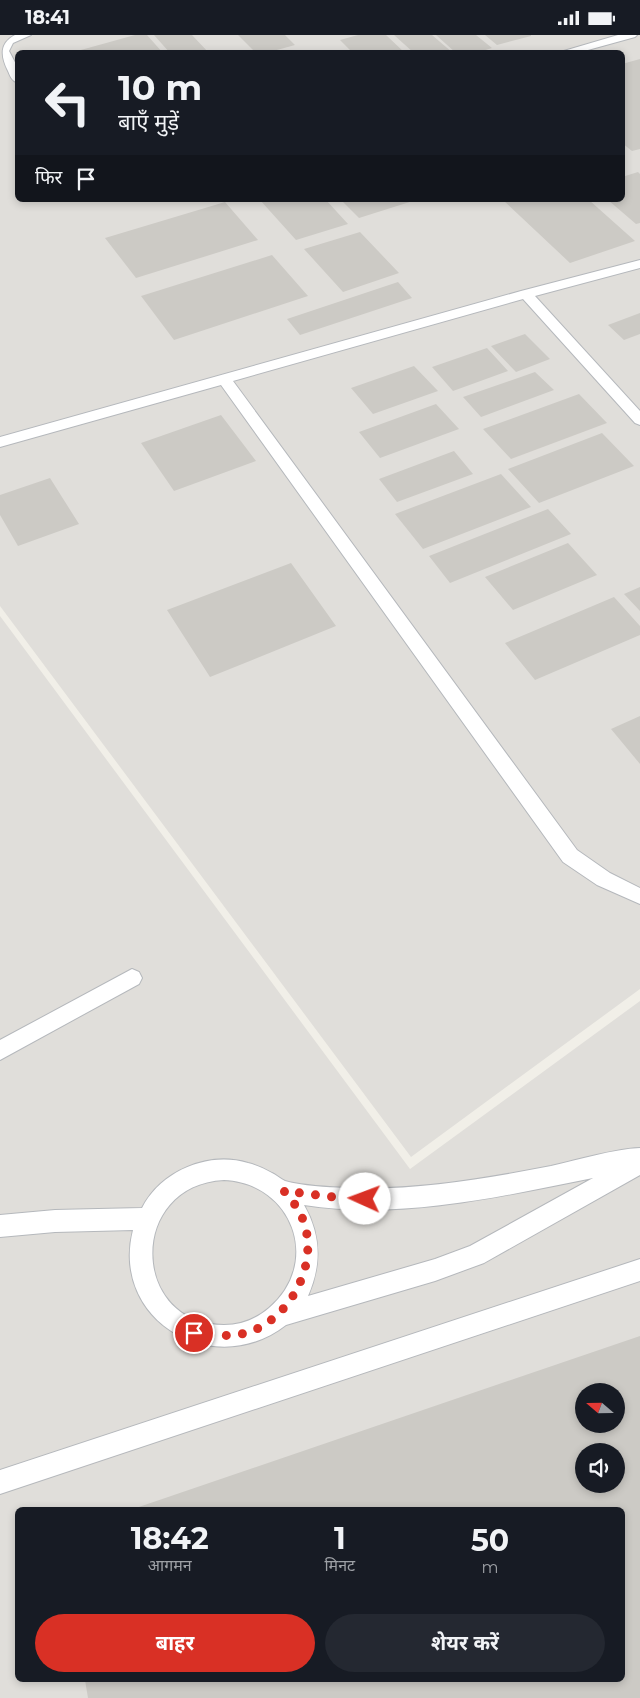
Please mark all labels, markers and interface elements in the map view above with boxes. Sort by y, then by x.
text: 18:41 [25,6,70,29]
text: 10 m [118,66,202,109]
icon: left [35,70,100,135]
text: बाएँ मुड़ें [118,109,179,136]
icon: arrive [72,165,100,193]
text: फिर [35,166,62,189]
position arrow [338,1172,390,1224]
pin [173,1312,215,1354]
icon: arrive [180,1319,208,1347]
north arrow [575,1383,625,1433]
map controls [575,1383,625,1493]
button: sound [575,1443,625,1493]
text: 18:42 [131,1520,209,1557]
text: 1 [334,1520,346,1557]
text: 50 [471,1522,509,1559]
text: आगमन [148,1556,192,1575]
text: मिनट [324,1556,355,1575]
text: m [482,1558,499,1577]
button: बाहर [35,1614,315,1672]
button: शेयर करें [325,1614,605,1672]

